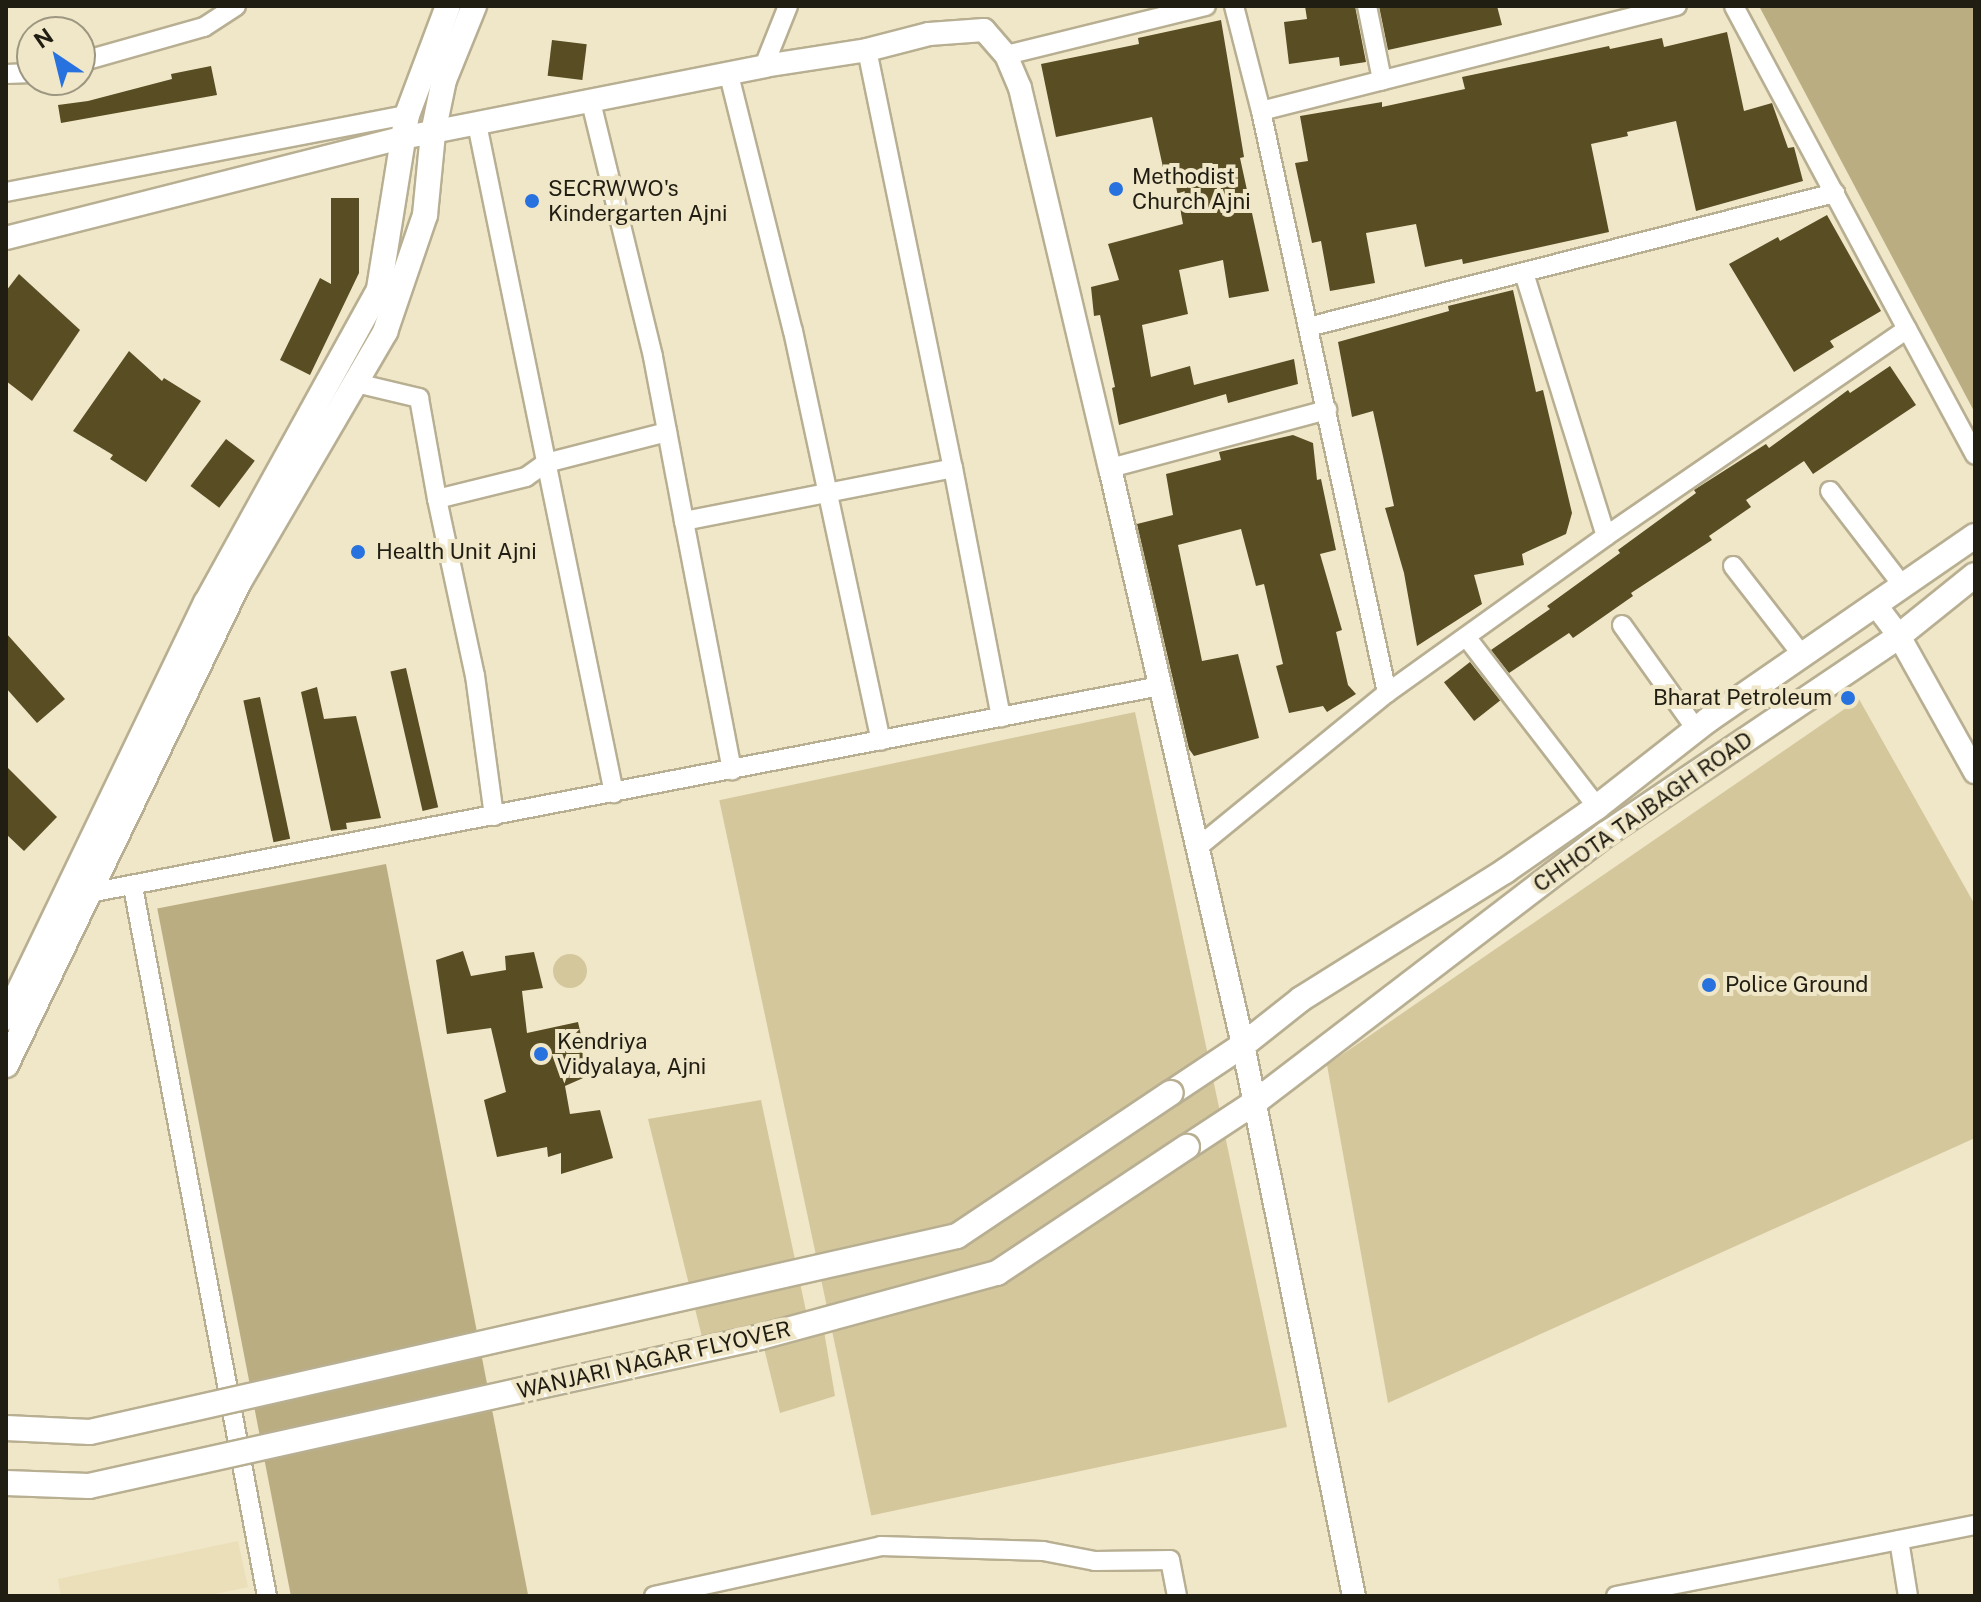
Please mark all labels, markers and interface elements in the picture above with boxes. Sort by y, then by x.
north arrow [16,16,96,96]
text: N [29,22,58,54]
place label: Methodist Church Ajni [1132,163,1251,214]
place label: SECRWWO's Kindergarten Ajni [548,175,727,226]
marker: Methodist Church Ajni [1107,180,1125,198]
marker: SECRWWO's Kindergarten Ajni [523,192,541,210]
place label: Health Unit Ajni [376,539,537,565]
marker: Health Unit Ajni [347,541,369,563]
place label: Bharat Petroleum [1653,685,1832,711]
marker: Bharat Petroleum [1839,689,1857,707]
street label: CHHOTA TAJBAGH ROAD [1528,726,1758,898]
place label: Police Ground [1725,972,1869,998]
marker: Police Ground [1700,976,1718,994]
place label: Kendriya Vidyalaya, Ajni [557,1028,706,1080]
marker: Kendriya Vidyalaya, Ajni [532,1045,550,1063]
street label: WANJARI NAGAR FLYOVER [515,1316,793,1404]

